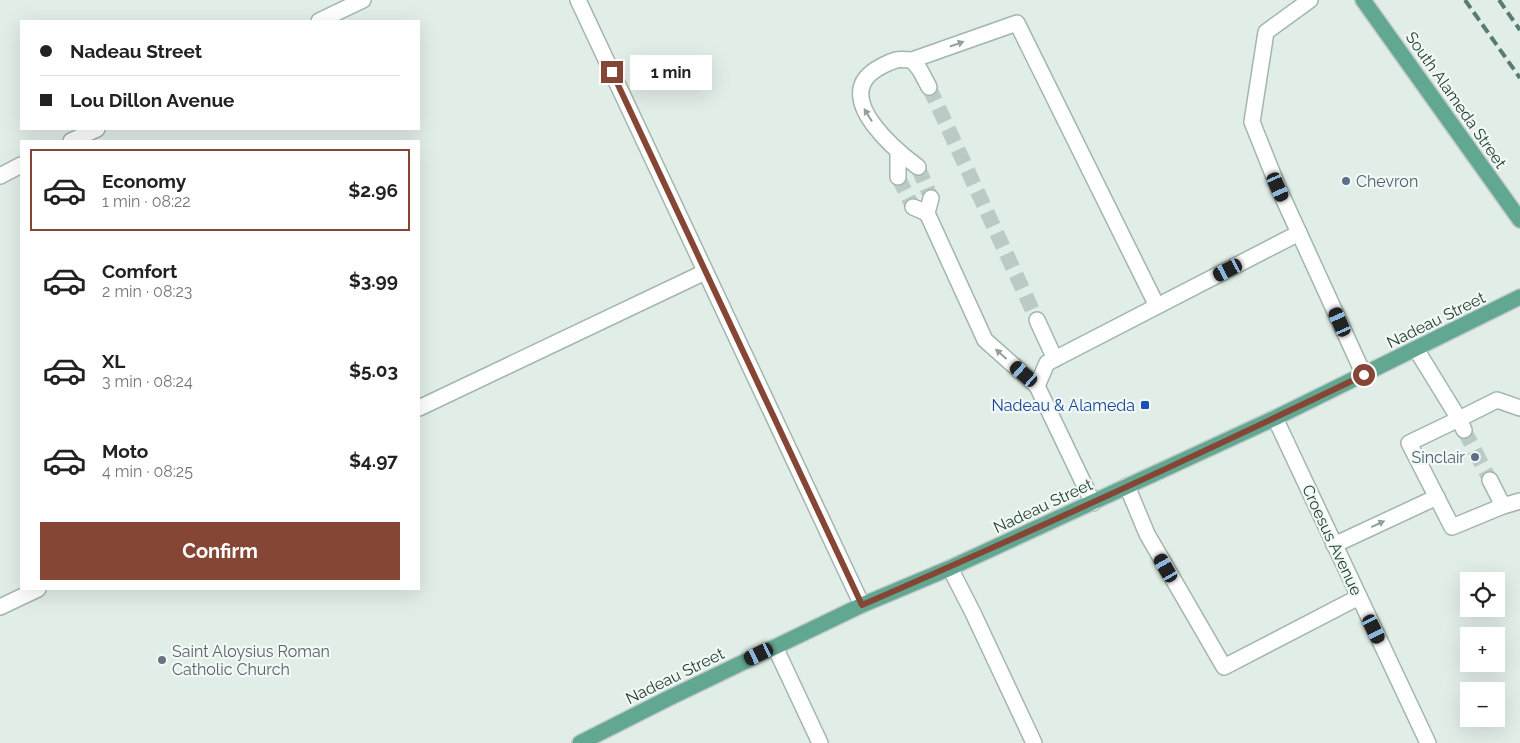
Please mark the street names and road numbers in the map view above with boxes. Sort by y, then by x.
street label: South Alameda Street [1402,28,1511,172]
street label: Nadeau Street [1384,288,1489,352]
street label: Nadeau Street [990,475,1096,537]
street label: Croesus Avenue [1298,482,1366,598]
street label: Nadeau Street [623,644,728,708]

